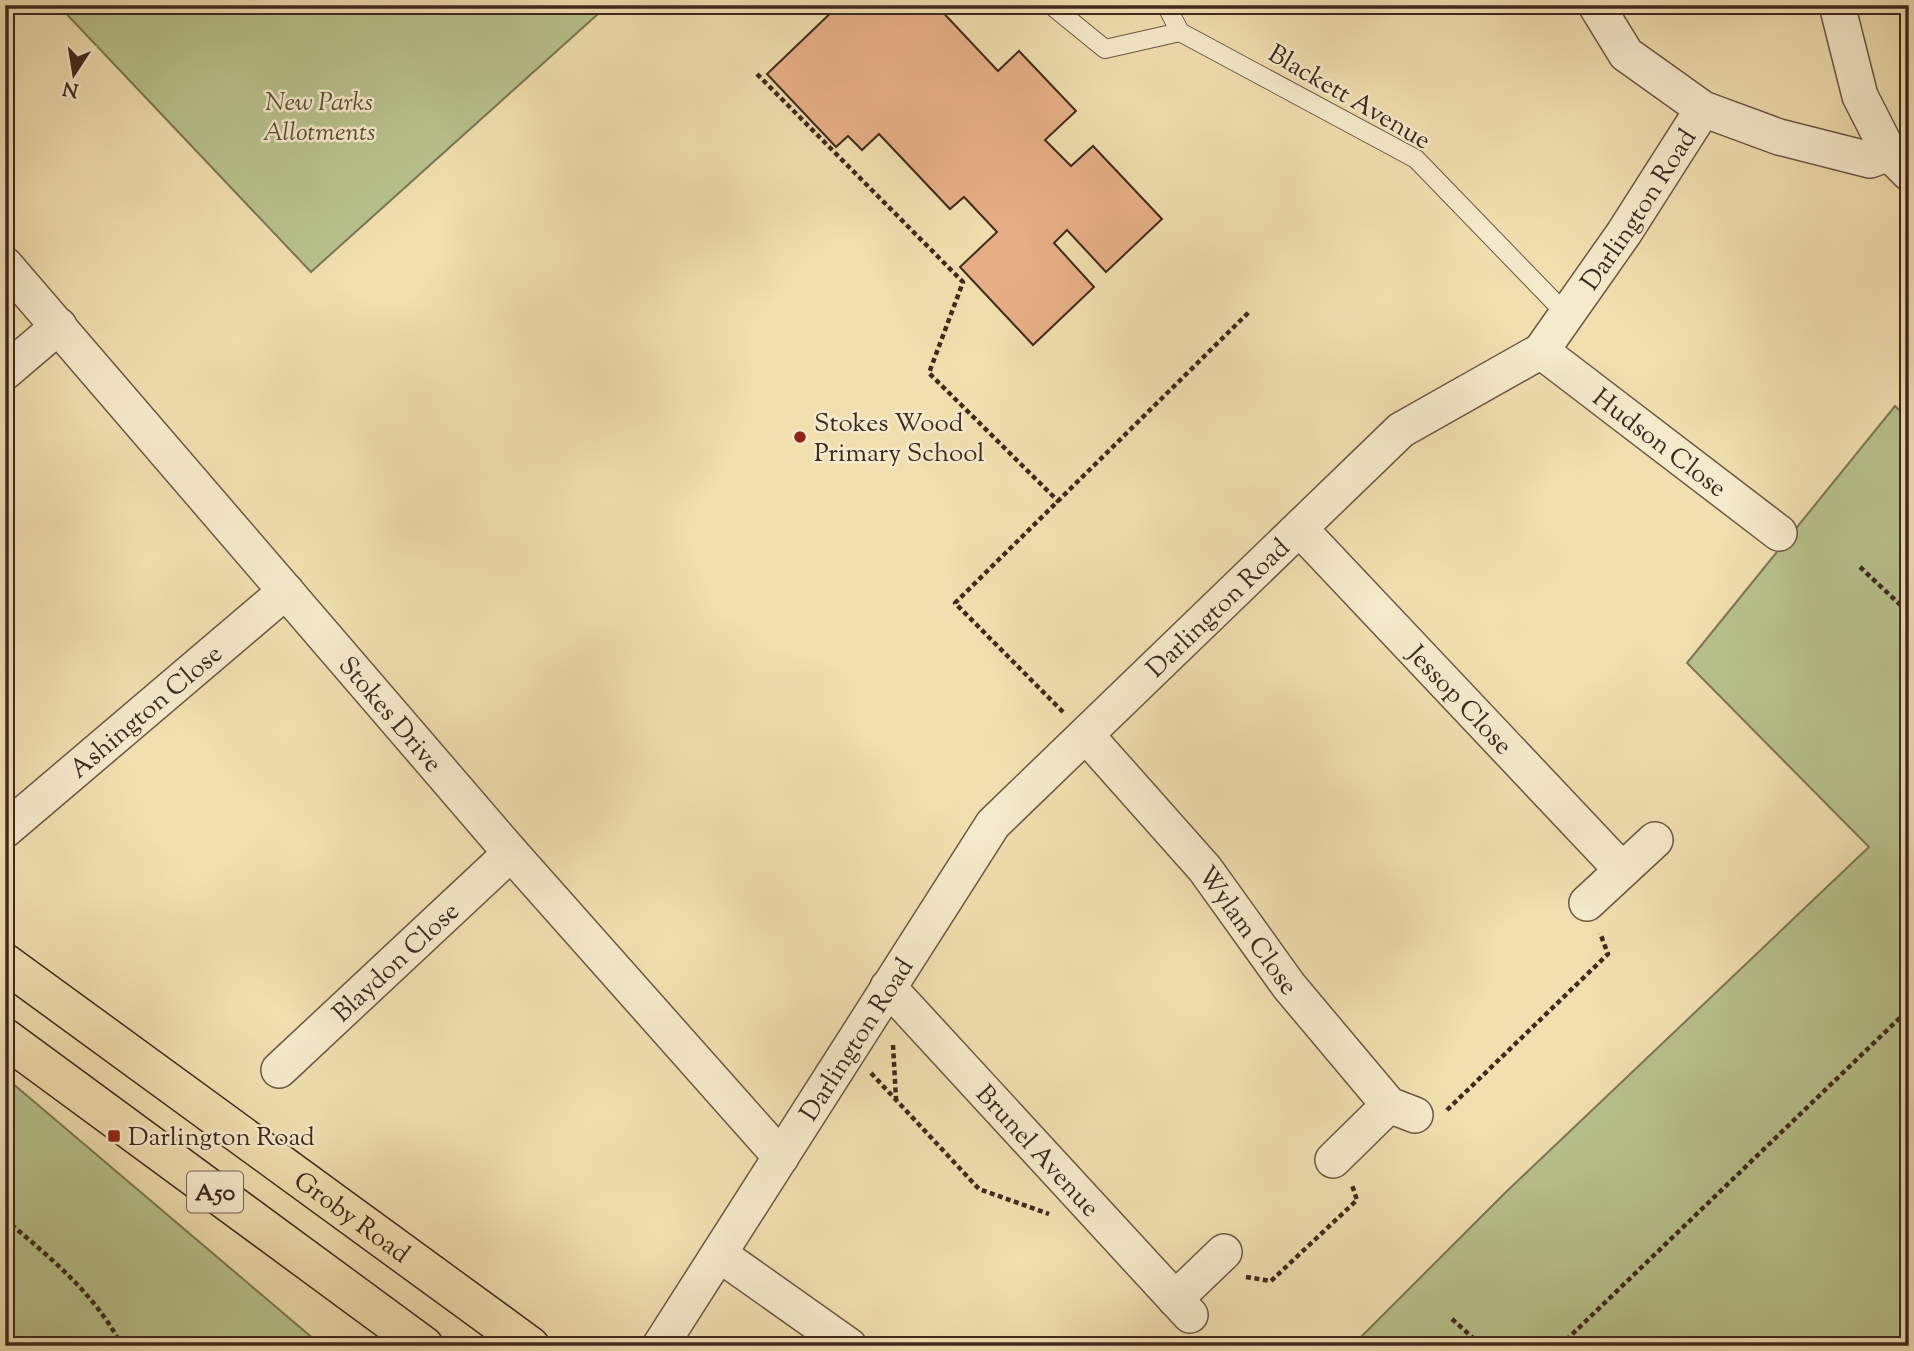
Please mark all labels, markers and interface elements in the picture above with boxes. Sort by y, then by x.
street label: Blackett Avenue [1260,36,1437,160]
north arrow [38,38,108,108]
text: N [61,73,81,103]
park label: New Parks Allotments [263,85,375,152]
street label: Darlington Road [1573,122,1707,299]
street label: Hudson Close [1584,381,1734,507]
place label: Stokes Wood Primary School [814,406,984,473]
marker: Stokes Wood Primary School [792,429,808,445]
street label: Darlington Road [1139,531,1299,687]
street label: Jessop Close [1396,636,1520,764]
street label: Ashington Close [62,637,231,788]
street label: Stokes Drive [329,649,450,781]
street label: Wylam Close [1188,859,1305,1004]
street label: Blaydon Close [325,894,469,1032]
street label: Darlington Road [792,952,924,1129]
street label: Brunel Avenue [966,1078,1107,1226]
place label: Darlington Road [128,1120,315,1157]
marker: Darlington Road [106,1128,122,1144]
street label: Groby Road [285,1164,417,1273]
road number: A50 [187,1172,243,1212]

